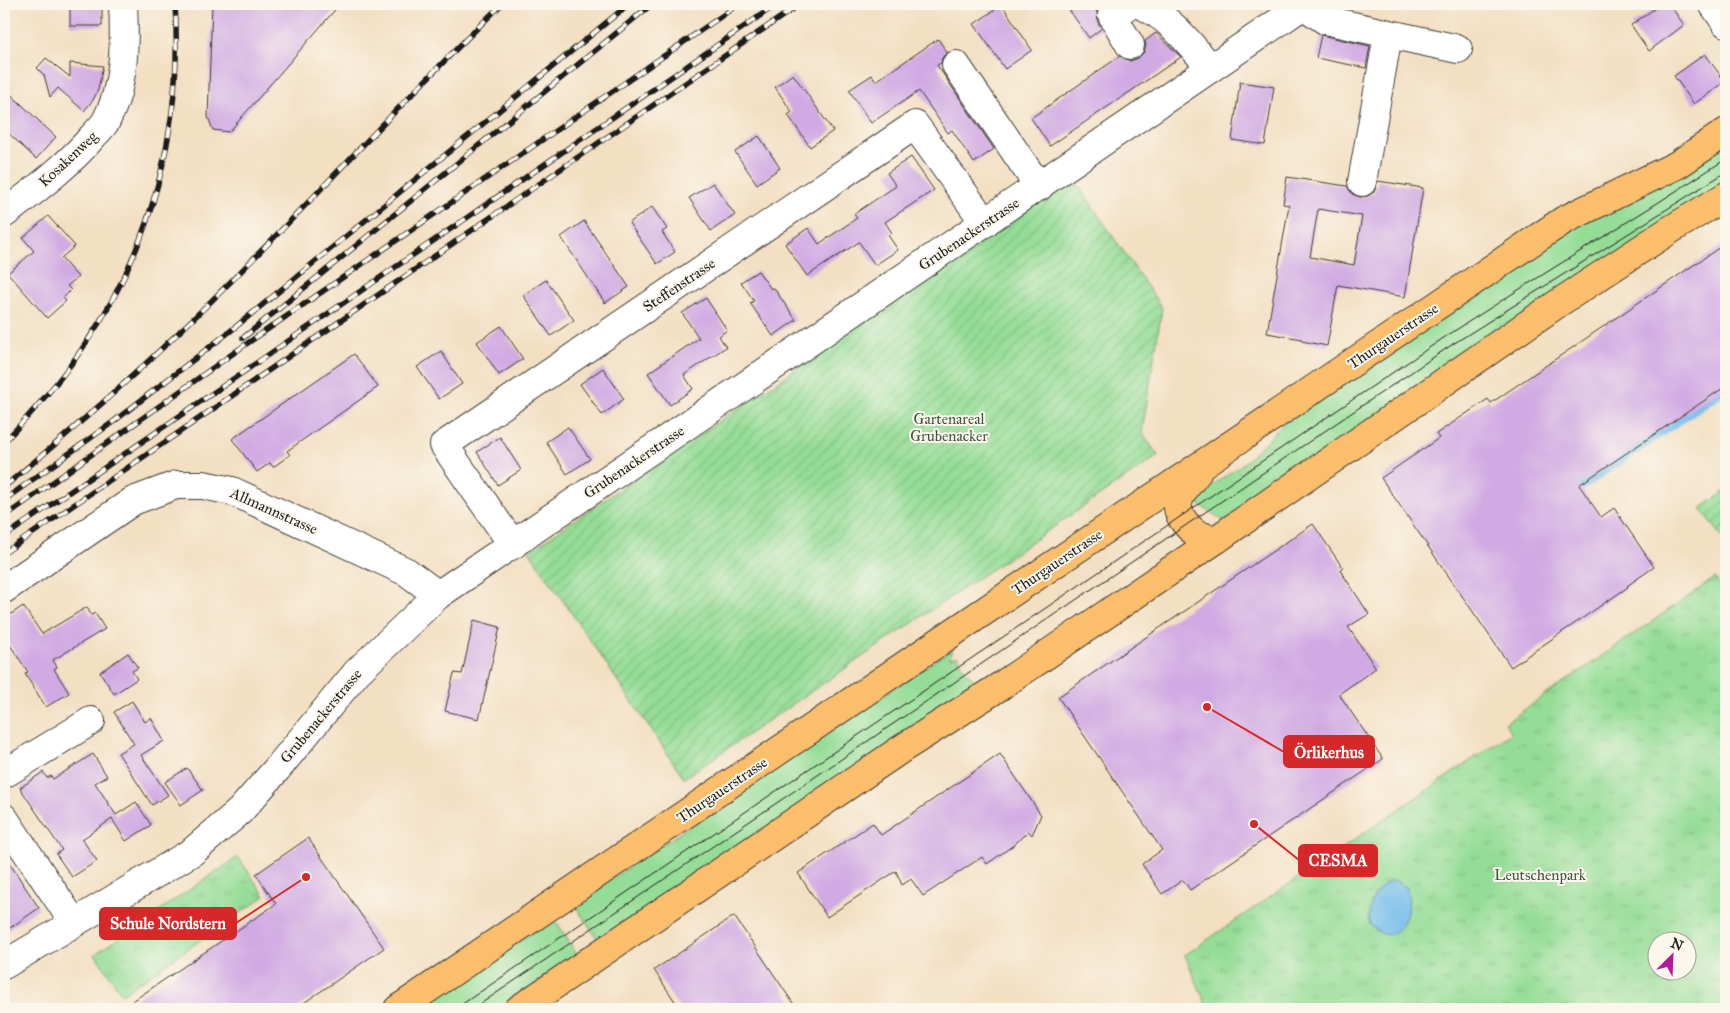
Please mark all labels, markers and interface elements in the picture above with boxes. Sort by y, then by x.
street label: Kosakenweg [35,127,102,191]
street label: Grubenackerstrasse [915,194,1023,274]
street label: Steffenstrasse [639,254,719,316]
street label: Thurgauerstrasse [1344,299,1442,373]
park label: Gartenareal Grubenacker [910,410,988,445]
street label: Grubenackerstrasse [580,422,688,502]
street label: Allmannstrasse [227,483,320,538]
street label: Thurgauerstrasse [1008,525,1106,599]
street label: Grubenackerstrasse [276,665,366,767]
callout: Örlikerhus [1284,736,1374,767]
text: Örlikerhus [1294,742,1364,762]
street label: Thurgauerstrasse [673,753,771,827]
callout: CESMA [1299,845,1377,876]
text: CESMA [1309,851,1368,870]
park label: Leutschenpark [1494,866,1586,884]
callout: Schule Nordstern [100,908,236,939]
text: Schule Nordstern [110,914,226,933]
north arrow [1648,930,1698,980]
text: N [1668,934,1686,955]

